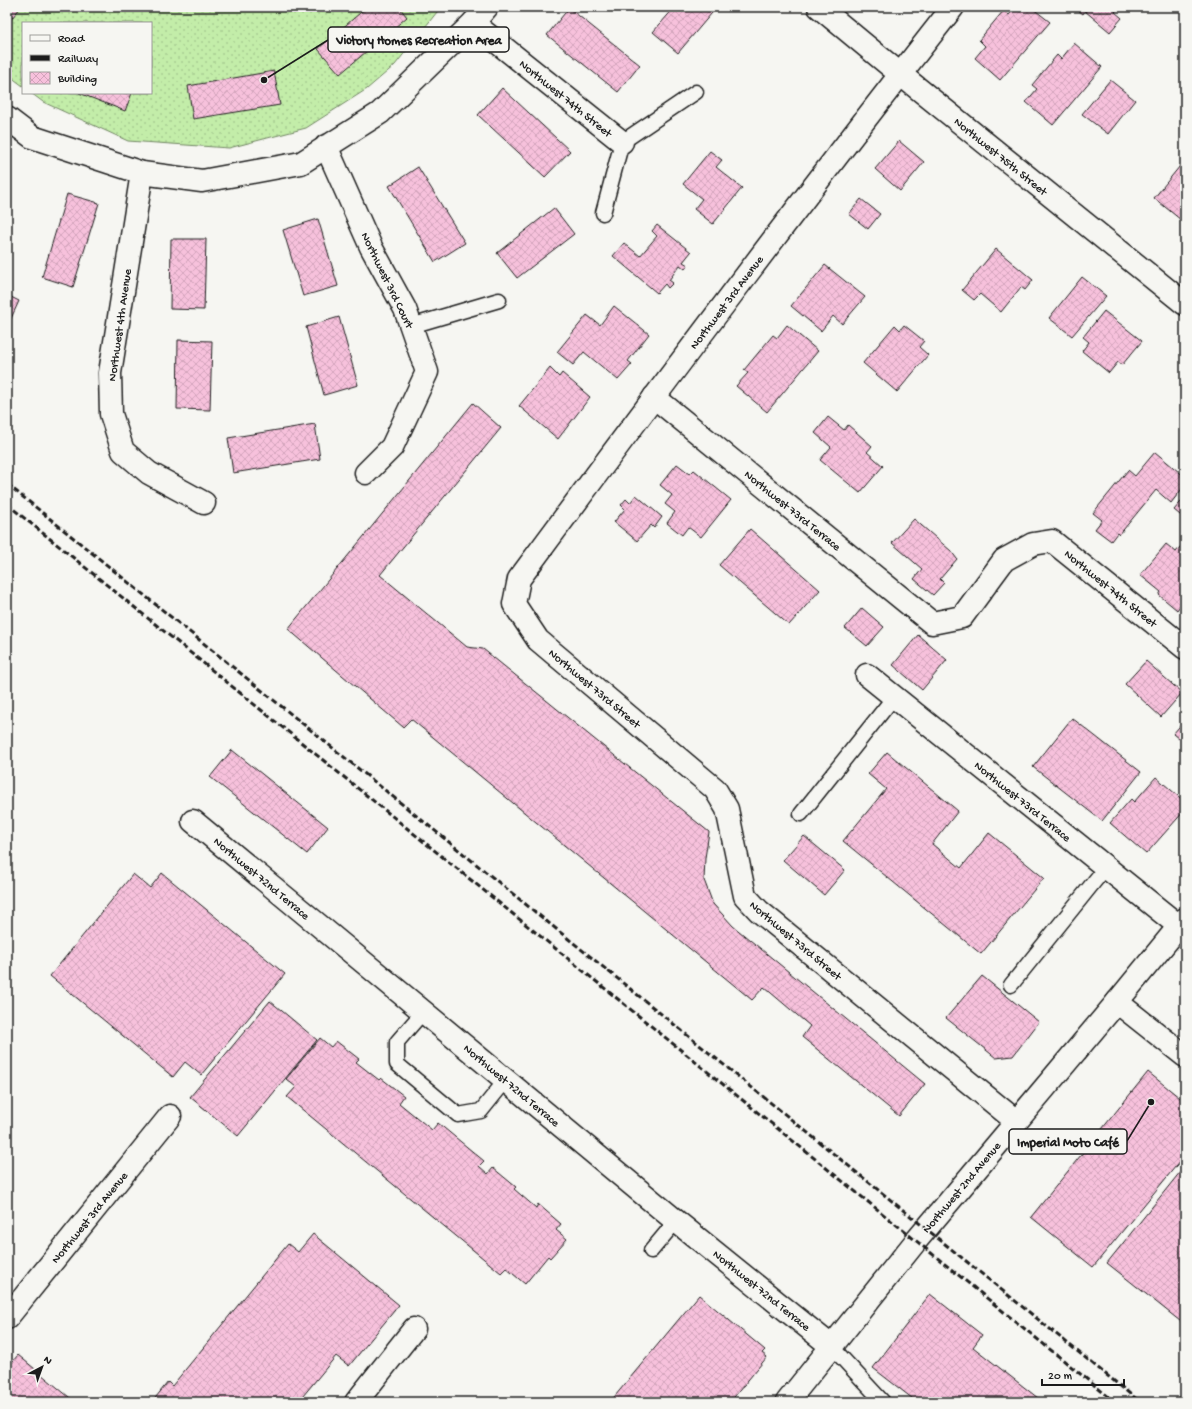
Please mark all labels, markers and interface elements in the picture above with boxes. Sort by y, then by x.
legend [22,22,152,94]
callout: Victory Homes Recreation Area [328,27,509,52]
text: Road [58,33,85,47]
text: Victory Homes Recreation Area [335,34,502,49]
text: Railway [58,53,98,67]
street label: Northwest 74th Street [515,58,615,142]
text: Building [57,73,97,87]
street label: Northwest 75th Street [950,116,1050,200]
street label: Northwest 3rd Court [357,231,416,332]
street label: Northwest 3rd Avenue [688,253,768,353]
street label: Northwest 4th Avenue [106,267,136,382]
street label: Northwest 73rd Terrace [741,468,843,555]
street label: Northwest 74th Street [1060,548,1160,632]
street label: Northwest 73rd Street [545,647,643,733]
street label: Northwest 73rd Terrace [971,759,1073,846]
street label: Northwest 72nd Terrace [210,835,312,924]
street label: Northwest 73rd Street [746,899,844,985]
street label: Northwest 72nd Terrace [460,1042,562,1131]
callout: Imperial Moto Café [1009,1129,1127,1154]
text: Imperial Moto Café [1017,1135,1120,1152]
street label: Northwest 2nd Avenue [920,1139,1005,1237]
street label: Northwest 3rd Avenue [49,1169,132,1267]
street label: Northwest 72nd Terrace [709,1248,813,1336]
north arrow [22,1347,62,1387]
text: N [41,1354,54,1368]
scale bar [1042,1361,1124,1387]
text: 20 m [1048,1370,1073,1384]

